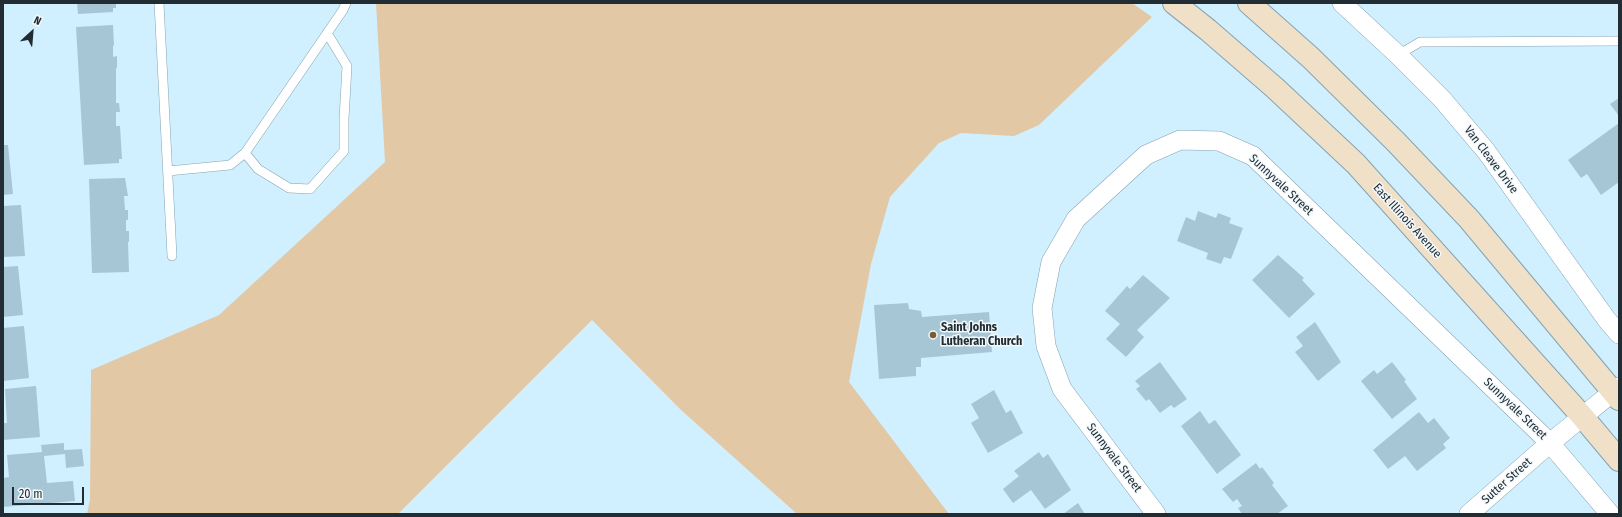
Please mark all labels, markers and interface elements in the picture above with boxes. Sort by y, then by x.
north arrow [12,12,52,52]
text: N [32,13,43,28]
street label: Van Cleave Drive [1461,123,1521,197]
street label: Sunnyvale Street [1246,152,1316,218]
street label: East Illinois Avenue [1370,181,1444,261]
place label: Saint Johns Lutheran Church [941,321,1022,349]
marker: Saint Johns Lutheran Church [928,330,938,340]
street label: Sunnyvale Street [1480,375,1550,443]
street label: Sunnyvale Street [1083,421,1145,495]
street label: Sutter Street [1479,455,1535,507]
scale bar [14,479,86,505]
text: 20 m [19,487,43,501]

